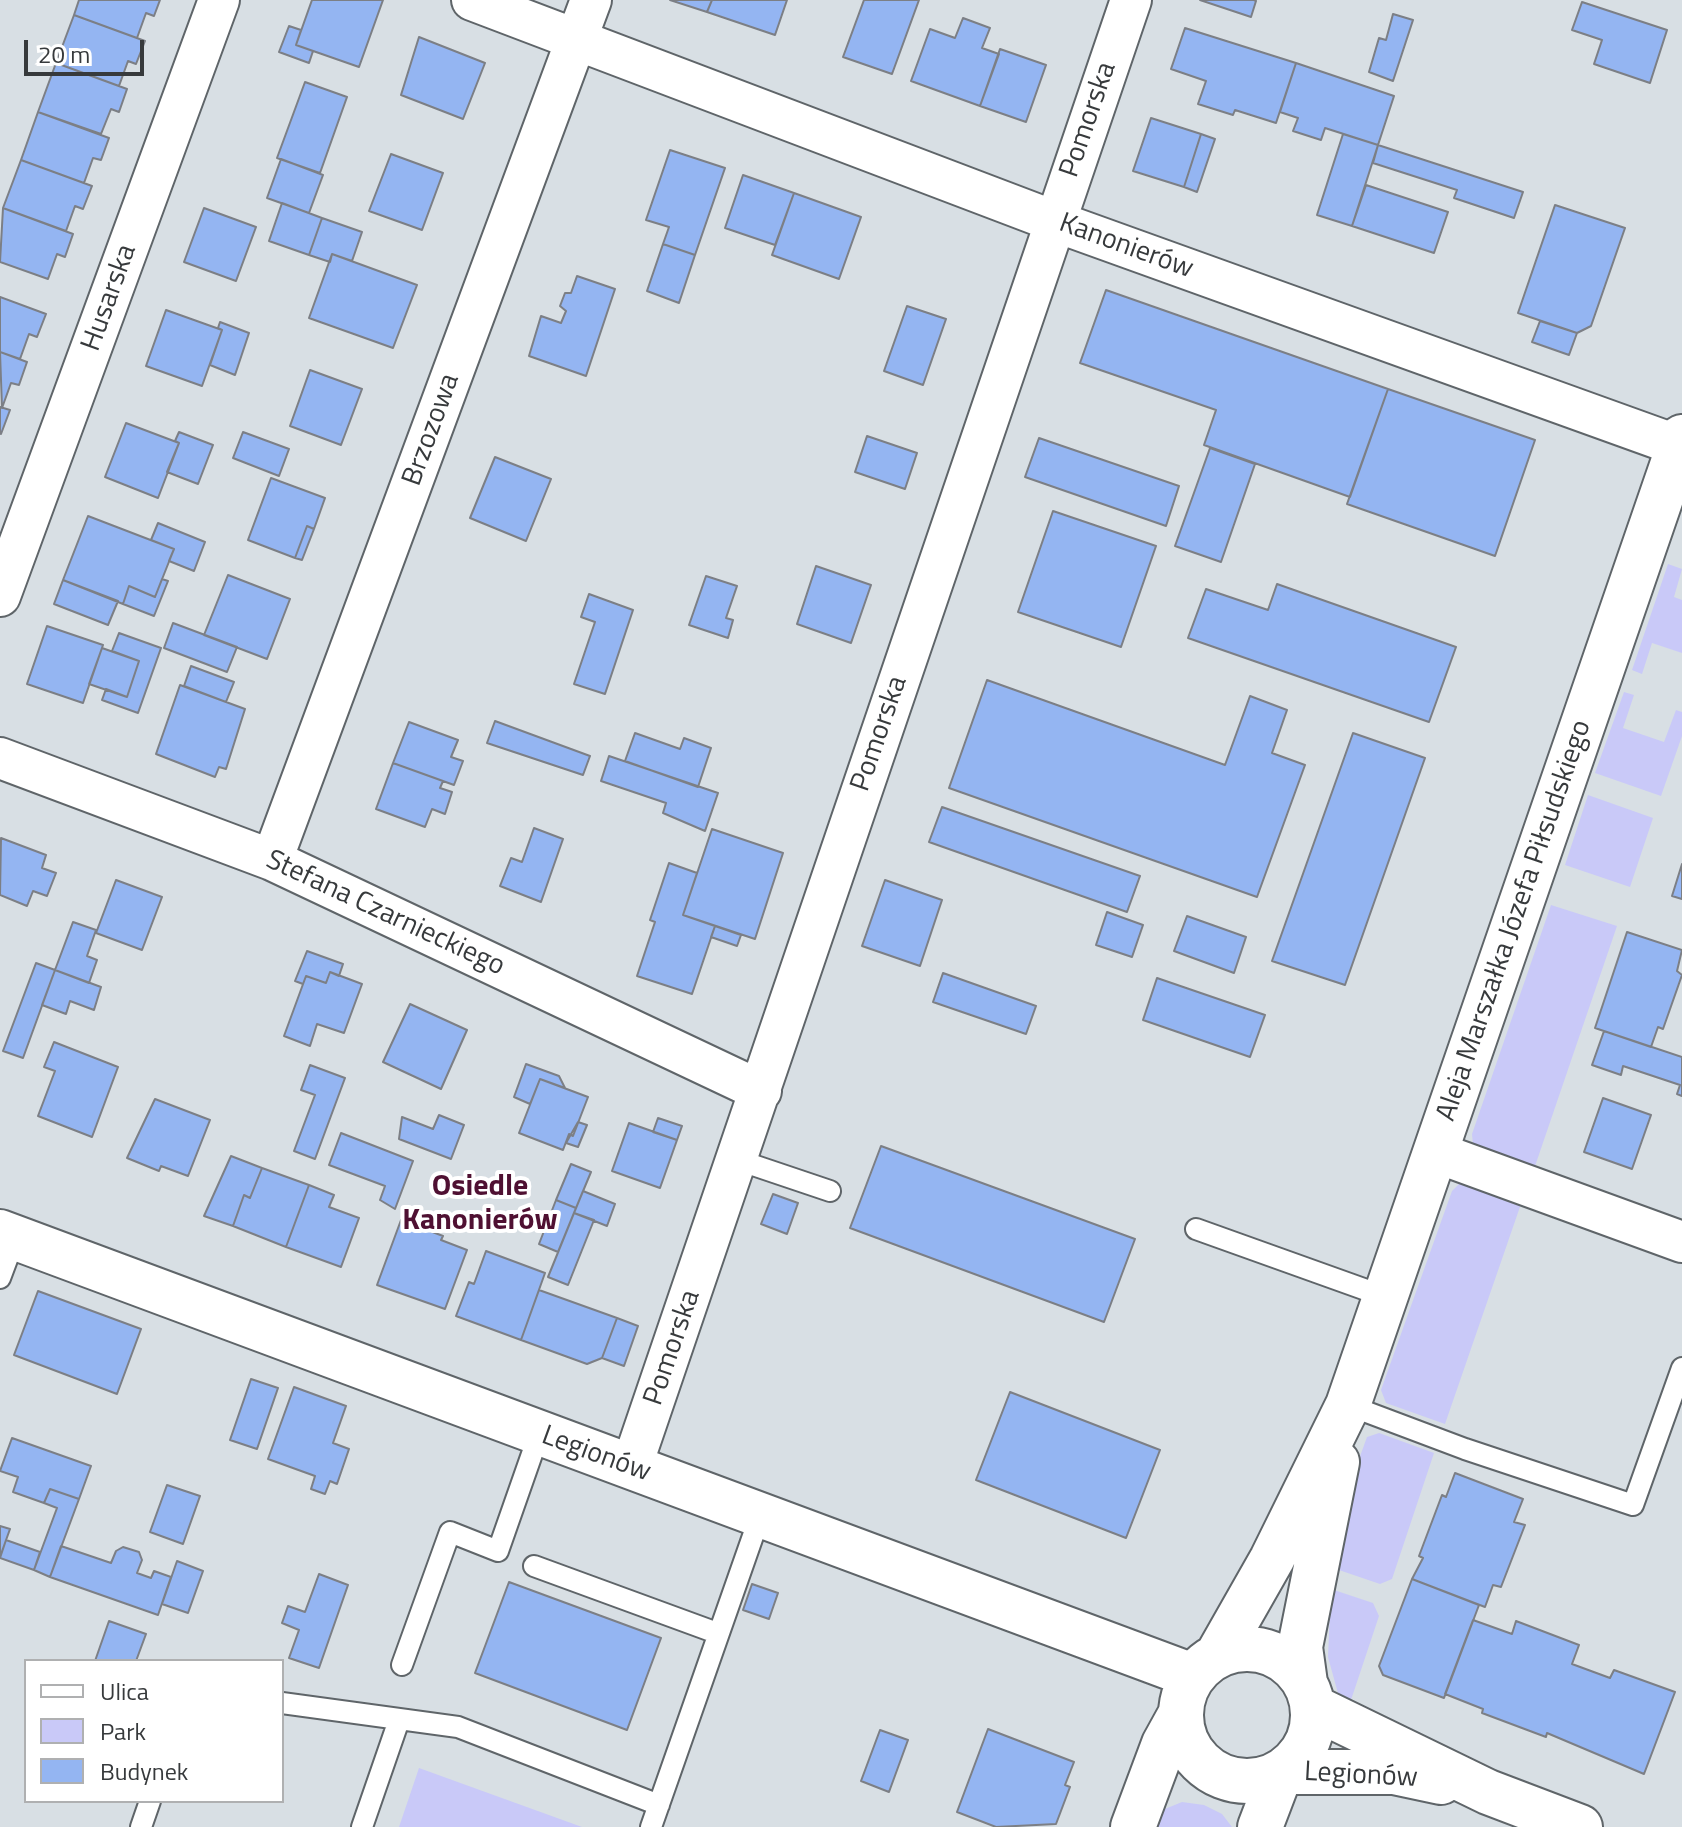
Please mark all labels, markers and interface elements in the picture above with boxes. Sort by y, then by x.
scale bar [28,24,148,74]
text: 20 m [38,36,90,72]
street label: Pomorska [1054,58,1124,182]
street label: Kanonierów [1054,207,1198,287]
street label: Husarska [75,240,145,356]
street label: Brzozowa [396,369,468,491]
street label: Pomorska [845,672,915,796]
street label: Aleja Marszałka Józefa Piłsudskiego [1430,716,1600,1126]
street label: Stefana Czarnieckiego [260,844,510,984]
district label: Osiedle Kanonierów [402,1170,558,1240]
street label: Pomorska [638,1286,708,1410]
street label: Legionów [537,1420,655,1490]
legend [24,1659,284,1803]
text: Ulica [100,1673,149,1709]
text: Park [100,1713,146,1749]
text: Budynek [100,1753,188,1789]
street label: Legionów [1303,1756,1419,1796]

